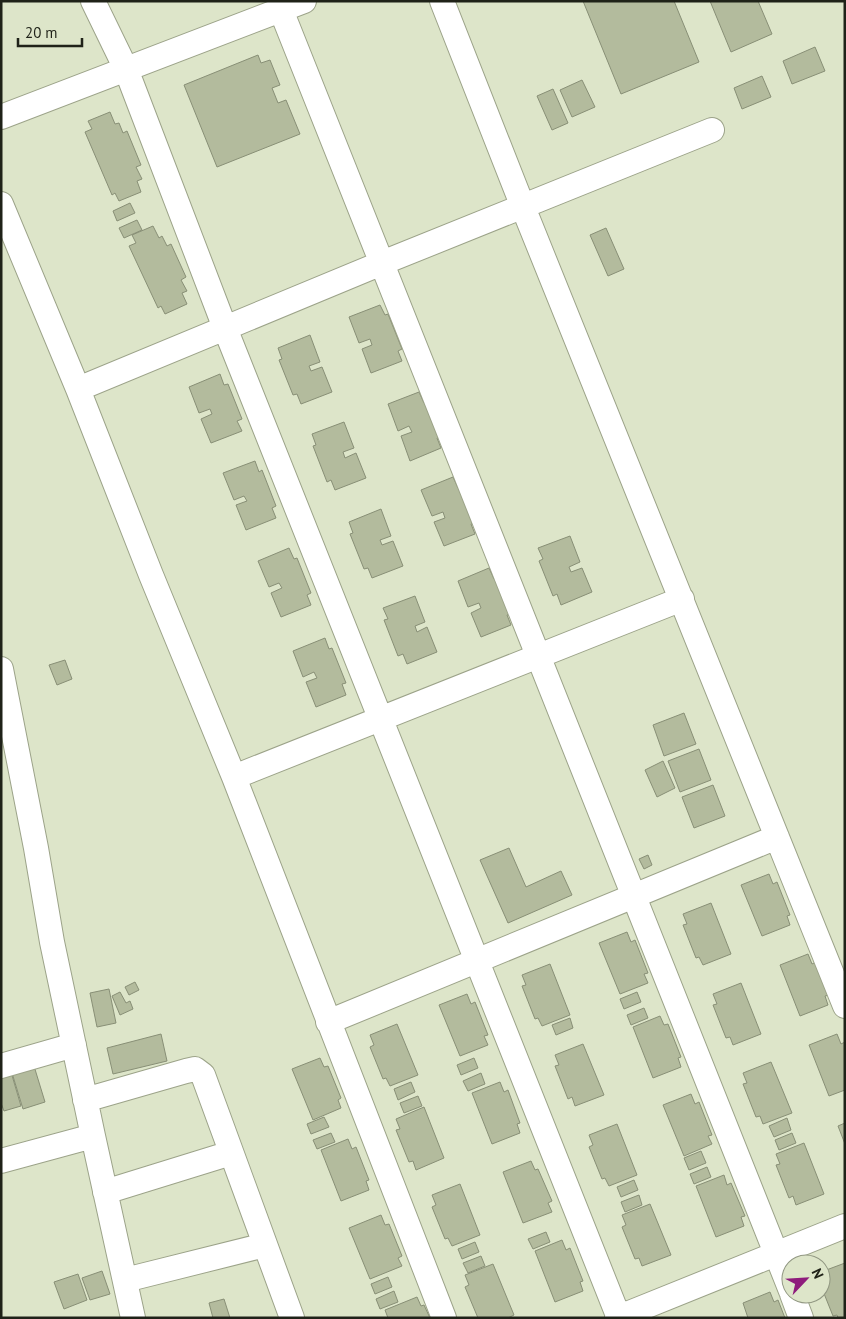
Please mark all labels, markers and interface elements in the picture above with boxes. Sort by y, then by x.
scale bar [18,15,81,47]
text: 20 m [25,23,58,42]
north arrow [781,1254,831,1304]
text: N [808,1266,828,1281]

